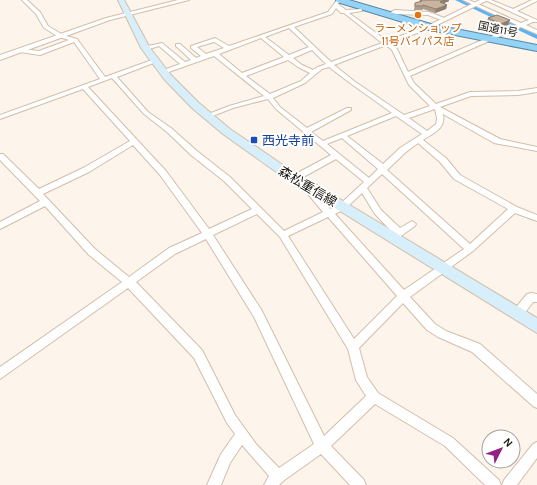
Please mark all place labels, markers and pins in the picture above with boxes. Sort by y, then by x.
marker: ラーメンショップ 11号バイパス店 [413,10,423,20]
place label: ラーメンショップ 11号バイパス店 [374,22,462,48]
place label: 西光寺前 [262,133,314,148]
marker: 西光寺前 [249,135,259,145]

